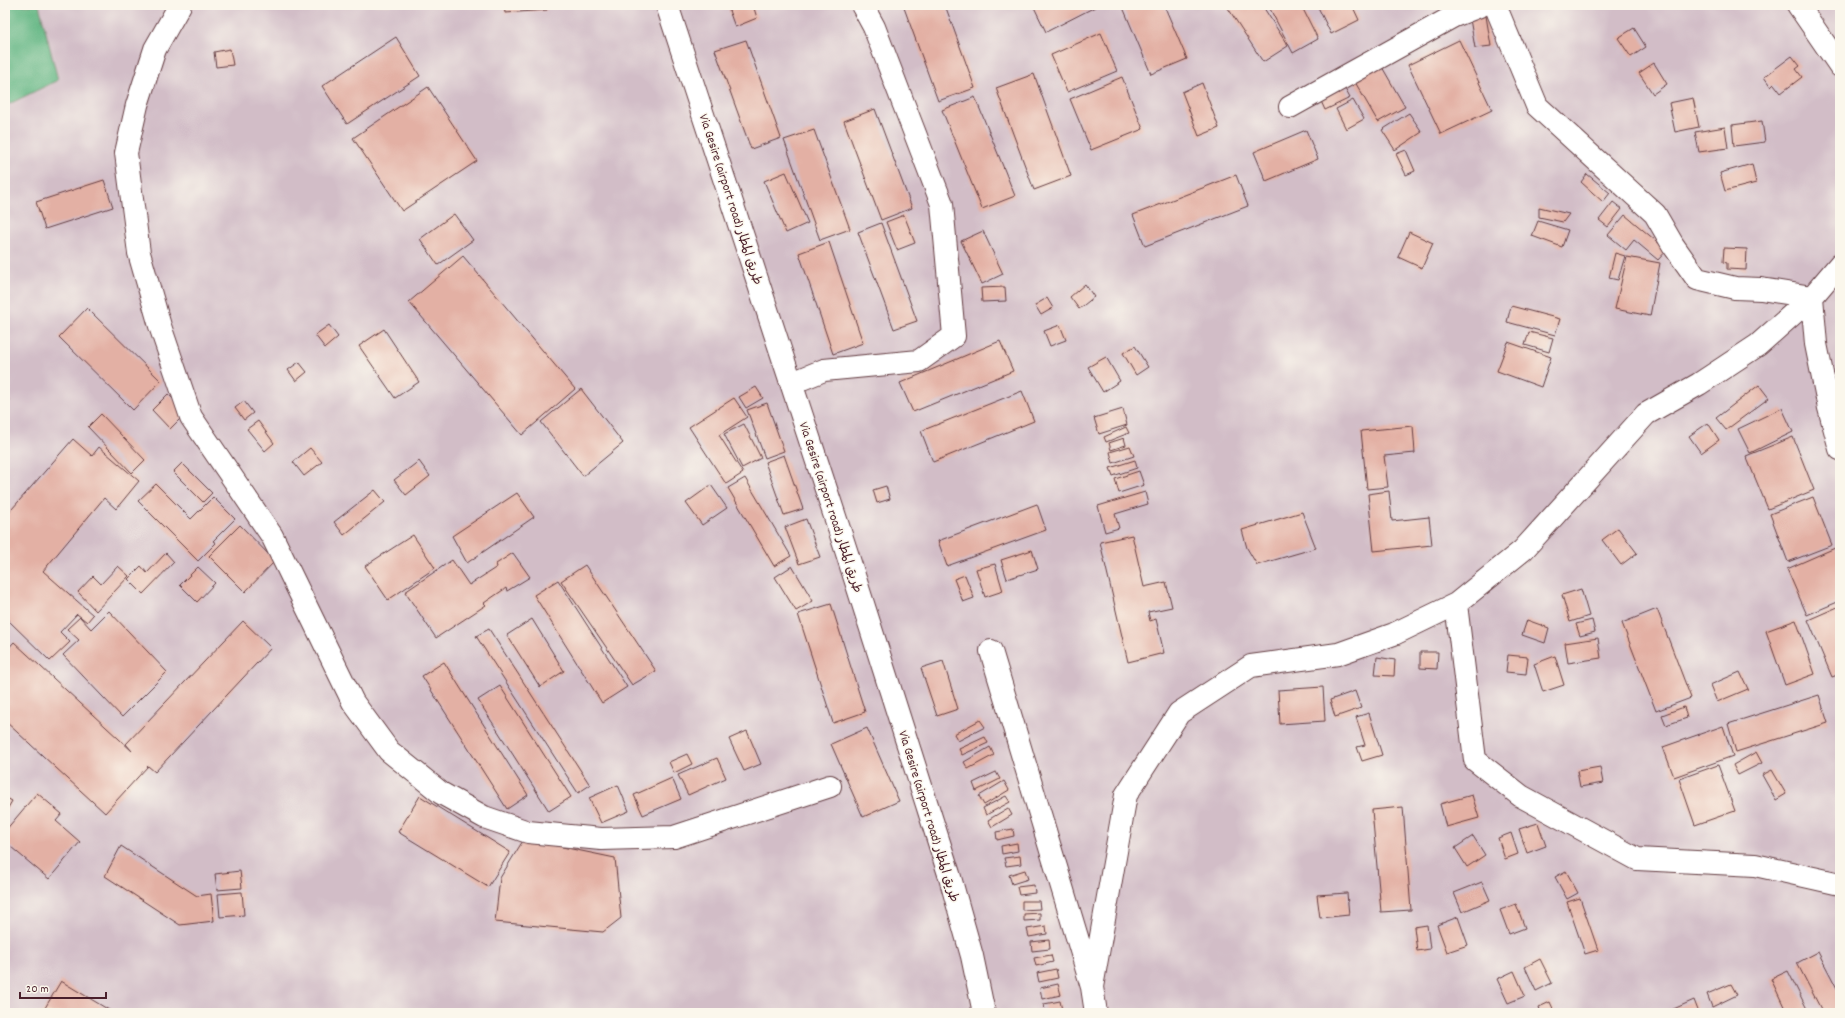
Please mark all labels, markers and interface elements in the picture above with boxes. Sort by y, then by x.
street label: Via Gesire (airport road) طريق المطار [693,112,766,288]
street label: Via Gesire (airport road) طريق المطار [793,420,866,596]
street label: Via Gesire (airport road) طريق المطار [892,728,963,905]
scale bar [20,974,106,1000]
text: 20 m [26,981,49,998]

